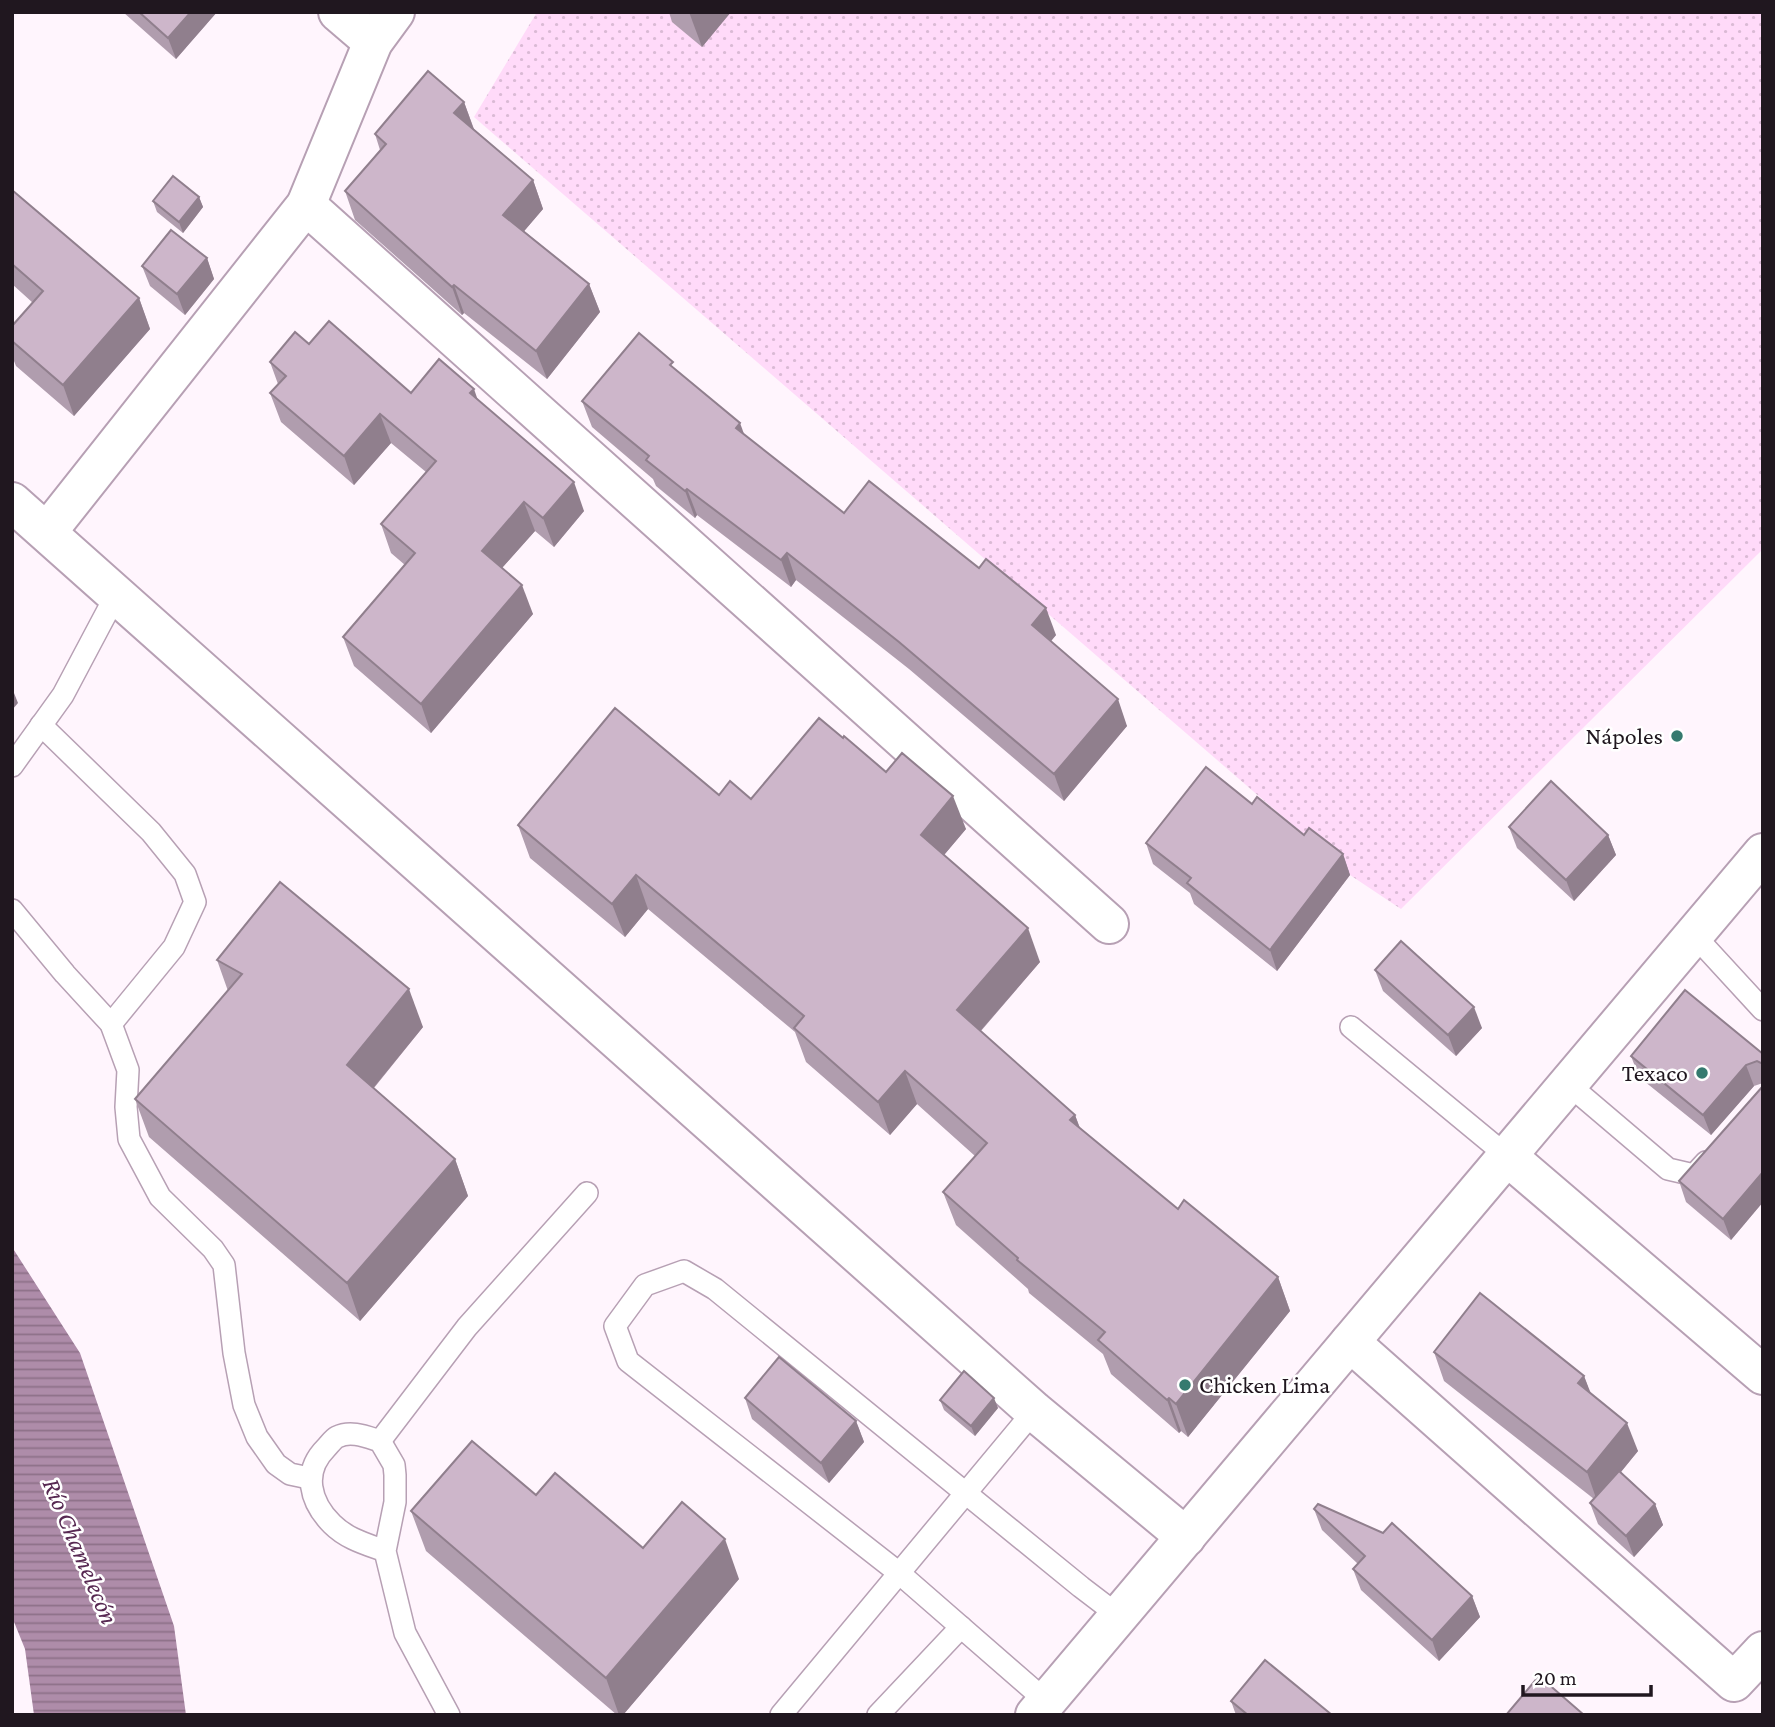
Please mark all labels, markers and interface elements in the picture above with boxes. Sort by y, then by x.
place label: Nápoles [1585,722,1663,749]
marker: Nápoles [1669,728,1685,744]
place label: Texaco [1622,1059,1688,1086]
marker: Texaco [1694,1065,1710,1081]
place label: Chicken Lima [1199,1371,1330,1398]
marker: Chicken Lima [1177,1377,1193,1393]
water label: Río Chamelecón [37,1474,124,1629]
scale bar [1523,1654,1651,1698]
text: 20 m [1534,1666,1577,1690]

